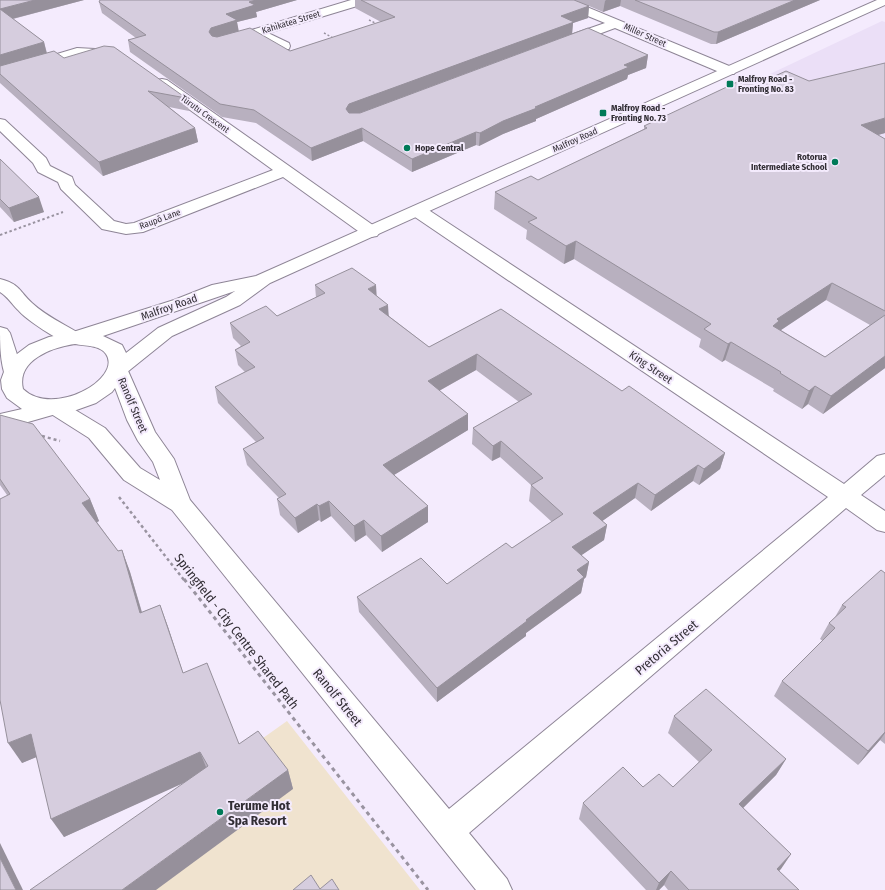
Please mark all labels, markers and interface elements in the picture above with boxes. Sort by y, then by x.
street label: Kahikatea Street [261,8,321,36]
street label: Miller Street [622,21,668,49]
place label: Malfroy Road - Fronting No. 83 [738,74,794,94]
marker: Malfroy Road - Fronting No. 83 [725,79,735,89]
street label: Tūrutu Crescent [179,93,231,135]
place label: Malfroy Road - Fronting No. 73 [611,103,666,123]
marker: Malfroy Road - Fronting No. 73 [598,108,608,118]
street label: Malfroy Road [551,126,599,154]
marker: Hope Central [402,143,412,153]
place label: Hope Central [415,143,464,153]
place label: Rotorua Intermediate School [751,152,828,172]
marker: Rotorua Intermediate School [830,157,840,167]
street label: Raupō Lane [138,207,182,231]
street label: Malfroy Road [139,292,199,323]
street label: King Street [627,348,675,387]
street label: Ranolf Street [115,376,150,435]
street label: Springfield - City Centre Shared Path [171,551,302,712]
street label: Pretoria Street [632,616,701,678]
street label: Ranolf Street [310,666,366,730]
place label: Terume Hot Spa Resort [228,798,291,828]
marker: Terume Hot Spa Resort [215,807,225,817]

